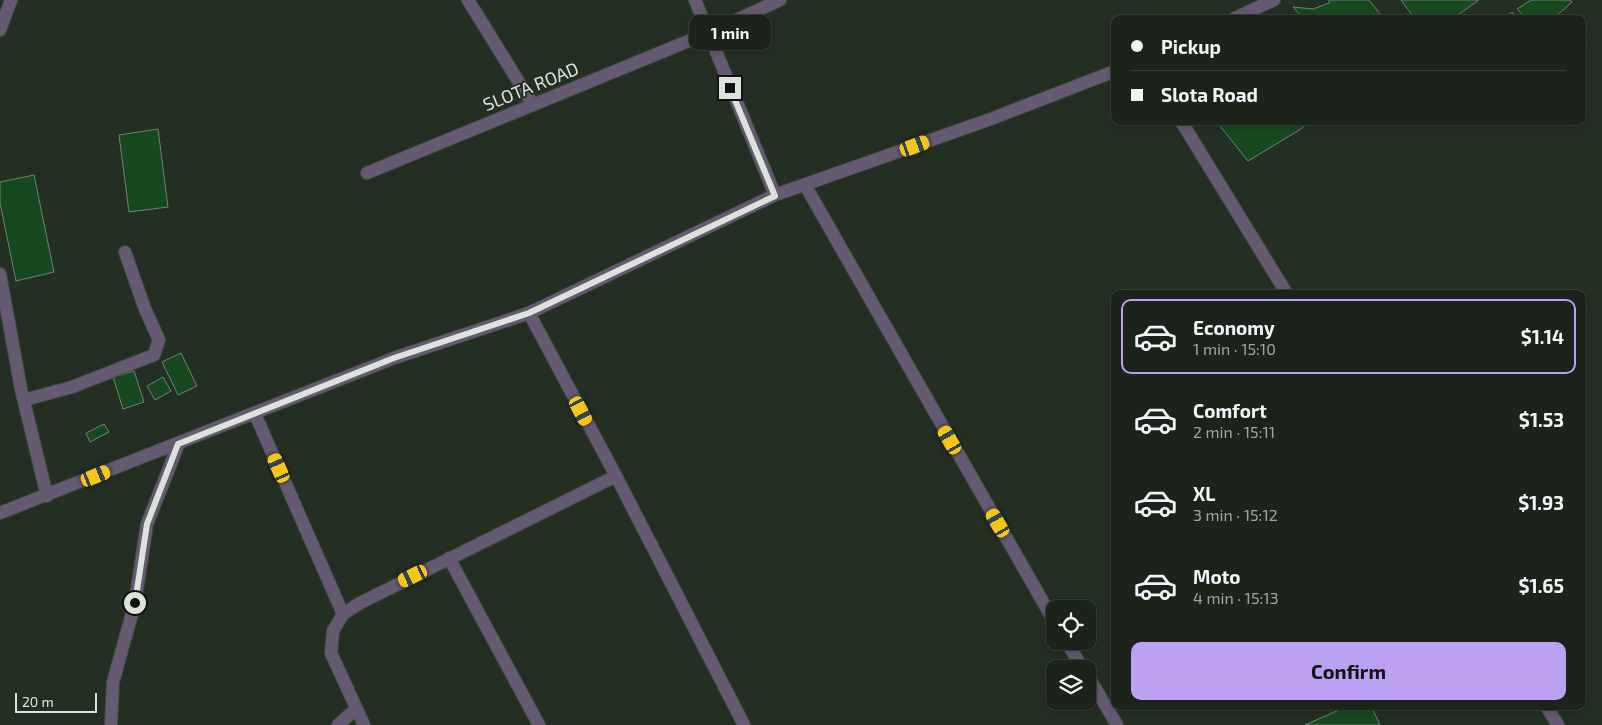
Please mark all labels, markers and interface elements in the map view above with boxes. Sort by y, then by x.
callout: 1 min [689,16,771,51]
text: 1 min [711,23,749,42]
text: Pickup [1161,35,1221,58]
street label: SLOTA ROAD [480,57,582,115]
route end [719,77,741,99]
text: Slota Road [1161,83,1258,106]
car [898,134,931,158]
icon: car [1133,314,1178,359]
text: Economy [1193,316,1275,339]
text: $1.14 [1521,325,1564,348]
text: 1 min · 15:10 [1193,339,1276,358]
car [567,394,594,428]
icon: car [1133,397,1178,442]
text: Comfort [1193,399,1267,422]
text: $1.53 [1519,408,1564,431]
text: 2 min · 15:11 [1193,422,1275,441]
car [936,423,963,457]
car [266,451,291,485]
car [79,463,112,489]
icon: car [1133,480,1178,525]
text: XL [1193,482,1215,505]
text: $1.93 [1518,491,1564,514]
text: 3 min · 15:12 [1193,505,1278,524]
car [984,506,1011,540]
car [396,563,429,589]
icon: car [1133,563,1178,608]
text: Moto [1193,565,1241,588]
text: $1.65 [1518,574,1564,597]
text: 4 min · 15:13 [1193,588,1279,607]
route start [124,592,146,614]
map controls [1046,600,1096,710]
button: locate [1046,600,1096,650]
button: Confirm [1131,642,1566,700]
button: layers [1046,660,1096,710]
scale bar [15,690,98,713]
text: 20 m [22,693,54,710]

